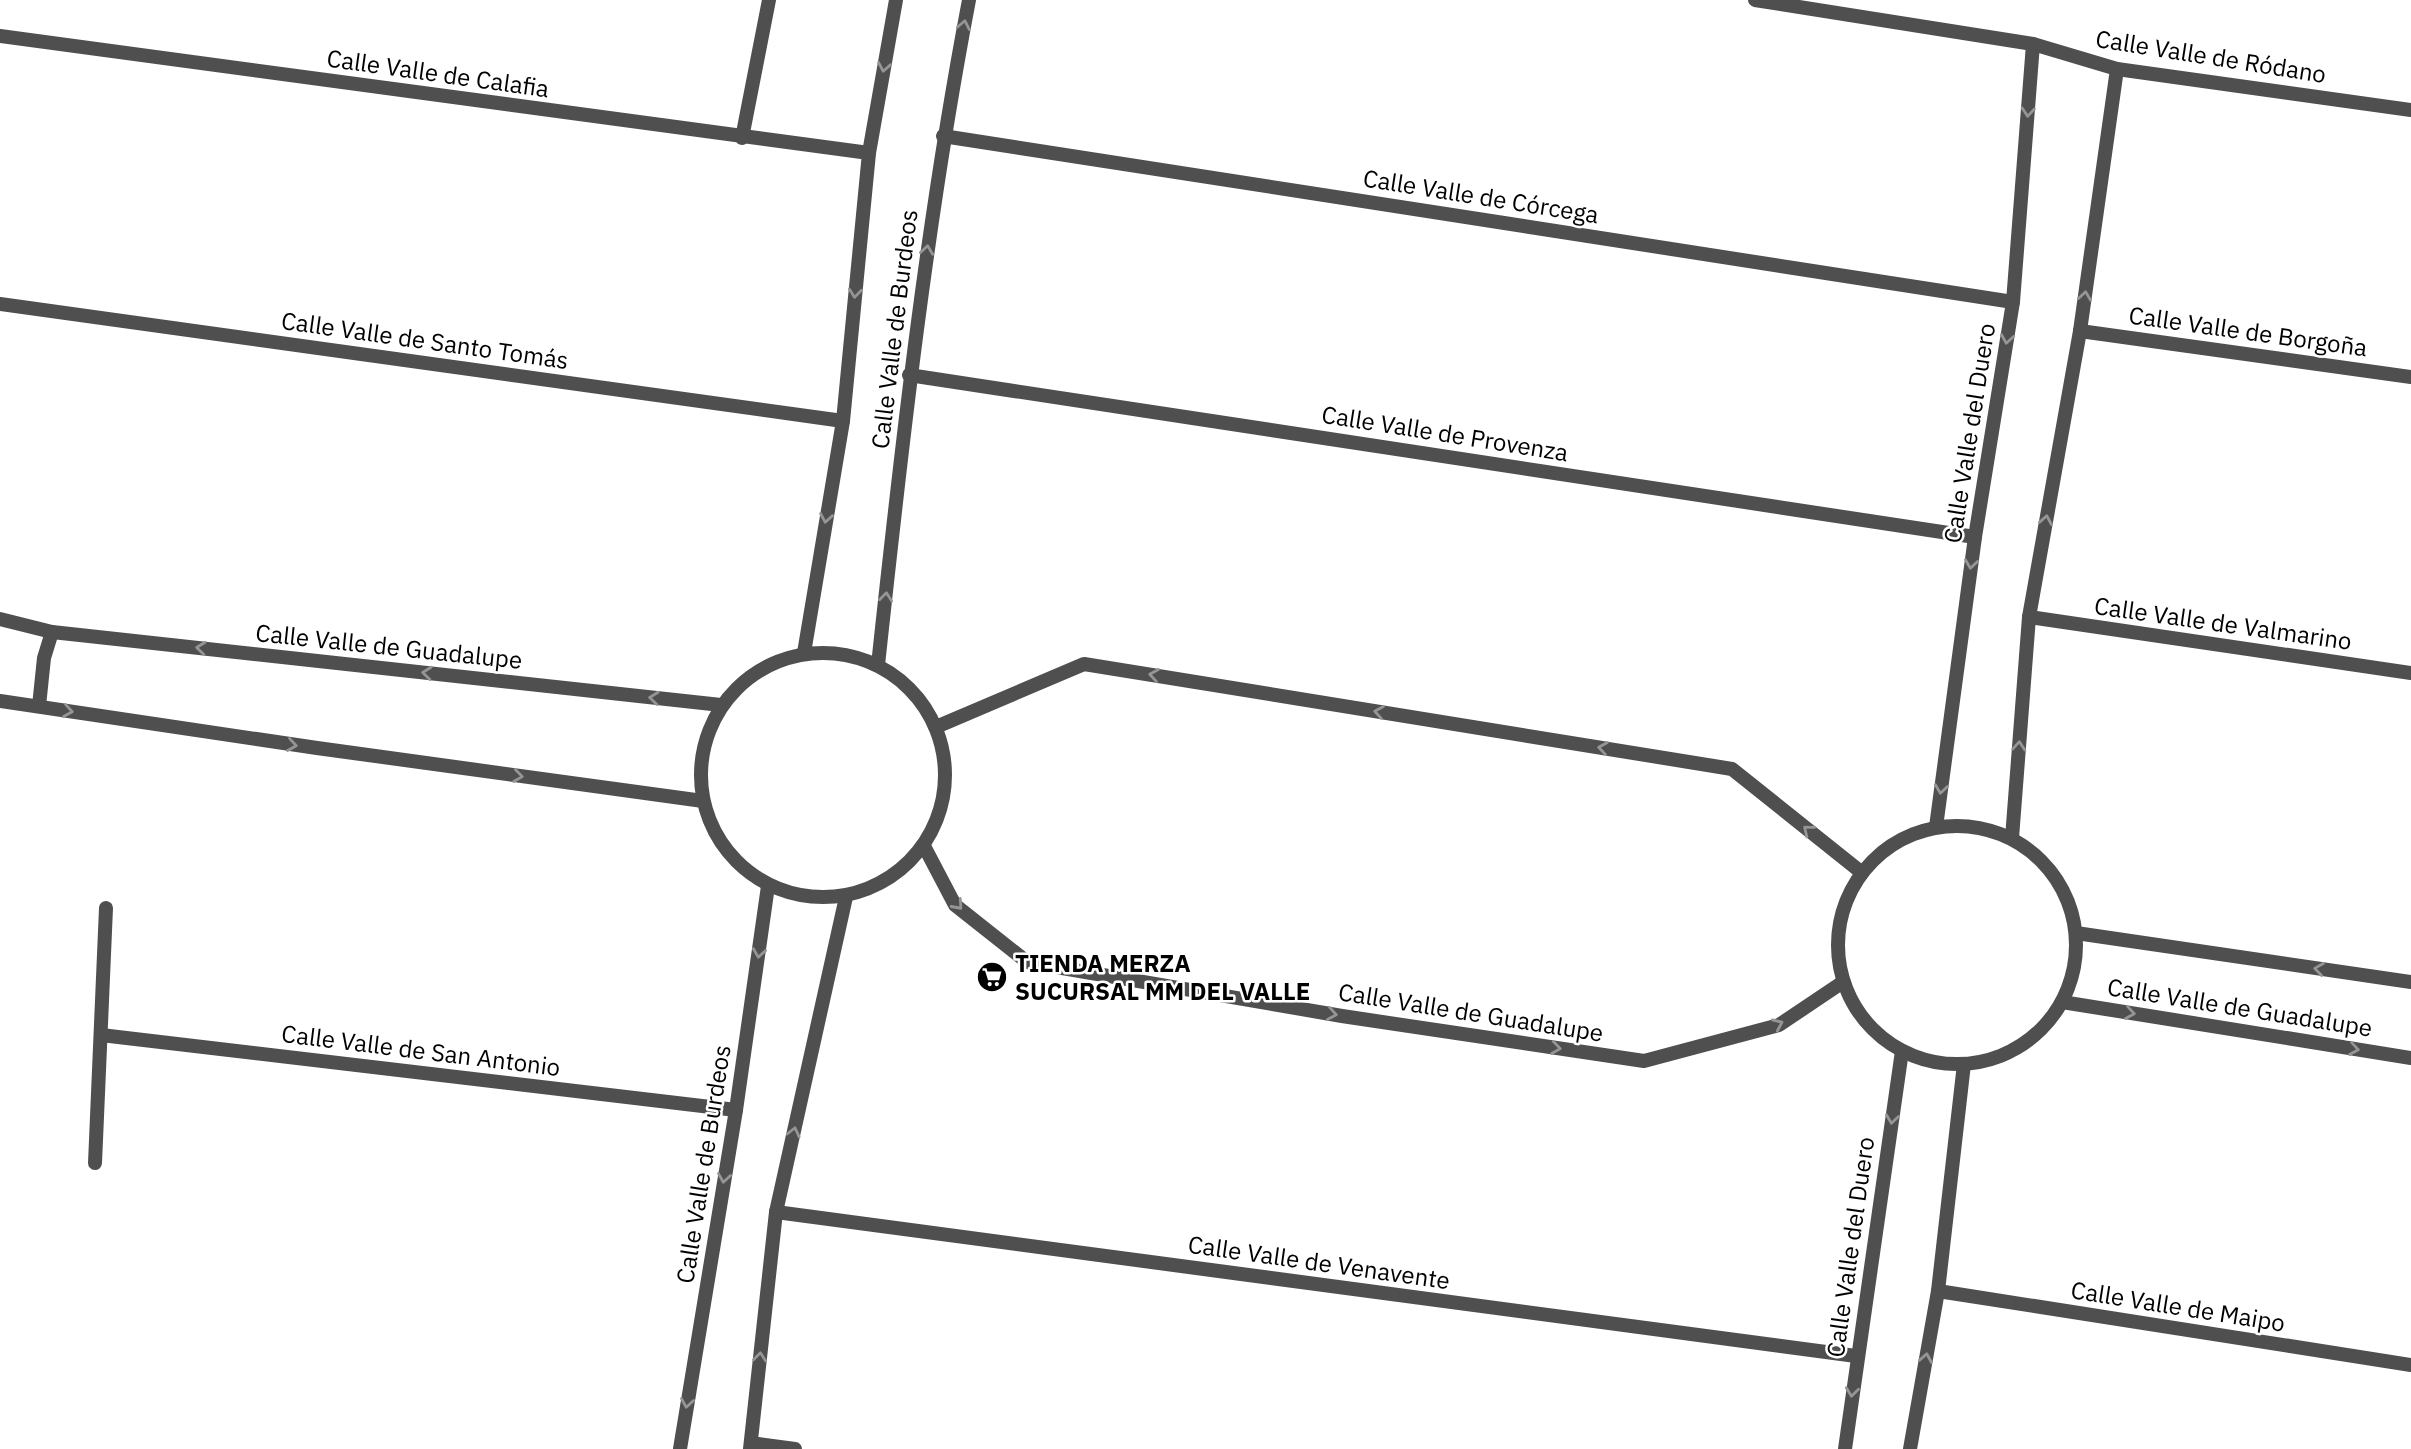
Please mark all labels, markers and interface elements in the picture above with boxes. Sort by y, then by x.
one-way arrow [956,19,971,31]
street label: Calle Valle de Ródano [2093,22,2329,90]
street label: Calle Valle de Calafia [325,42,551,104]
one-way arrow [877,61,892,73]
one-way arrow [2021,107,2036,118]
street label: Calle Valle de Córcega [1361,162,1601,230]
street label: Calle Valle de Burdeos [863,207,925,451]
one-way arrow [919,244,934,255]
one-way arrow [848,287,863,299]
one-way arrow [2077,290,2092,302]
street label: Calle Valle de Borgoña [2127,298,2370,364]
street label: Calle Valle de Santo Tomás [279,304,571,376]
street label: Calle Valle del Duero [1936,321,2002,545]
one-way arrow [1999,333,2014,345]
street label: Calle Valle de Provenza [1319,398,1571,468]
one-way arrow [819,512,834,524]
one-way arrow [2038,514,2053,526]
one-way arrow [1964,558,1979,569]
street label: Calle Valle de Valmarino [2092,589,2354,657]
one-way arrow [878,591,893,603]
street label: Calle Valle de Guadalupe [254,616,524,676]
one-way arrow [195,641,206,656]
one-way arrow [422,665,433,680]
one-way arrow [1148,668,1160,683]
one-way arrow [648,690,659,705]
one-way arrow [62,703,73,718]
one-way arrow [1373,705,1385,720]
one-way arrow [287,737,298,752]
one-way arrow [2011,740,2026,751]
one-way arrow [1597,741,1609,756]
one-way arrow [512,768,524,783]
one-way arrow [1934,783,1949,795]
one-way arrow [1803,826,1816,838]
one-way arrow [950,897,962,910]
place label: TIENDA MERZA SUCURSAL MM DEL VALLE [1015,947,1310,1007]
one-way arrow [751,948,766,959]
supermarket icon: TIENDA MERZA SUCURSAL MM DEL VALLE [975,960,1009,994]
one-way arrow [2313,961,2325,976]
street label: Calle Valle de Guadalupe [2105,970,2375,1044]
street label: Calle Valle de Guadalupe [1336,975,1606,1049]
one-way arrow [2124,1005,2135,1020]
one-way arrow [1326,1006,1337,1021]
street label: Calle Valle de San Antonio [280,1017,562,1083]
one-way arrow [1771,1018,1783,1032]
one-way arrow [1551,1040,1562,1055]
one-way arrow [2348,1041,2360,1056]
street label: Calle Valle de Burdeos [668,1043,738,1285]
one-way arrow [1885,1113,1900,1125]
one-way arrow [785,1126,800,1138]
street label: Calle Valle del Duero [1819,1135,1881,1359]
one-way arrow [717,1172,732,1184]
street label: Calle Valle de Venavente [1186,1228,1452,1296]
street label: Calle Valle de Maipo [2069,1273,2287,1339]
one-way arrow [753,1351,768,1363]
one-way arrow [1918,1352,1933,1364]
one-way arrow [1844,1386,1859,1398]
one-way arrow [680,1397,695,1409]

